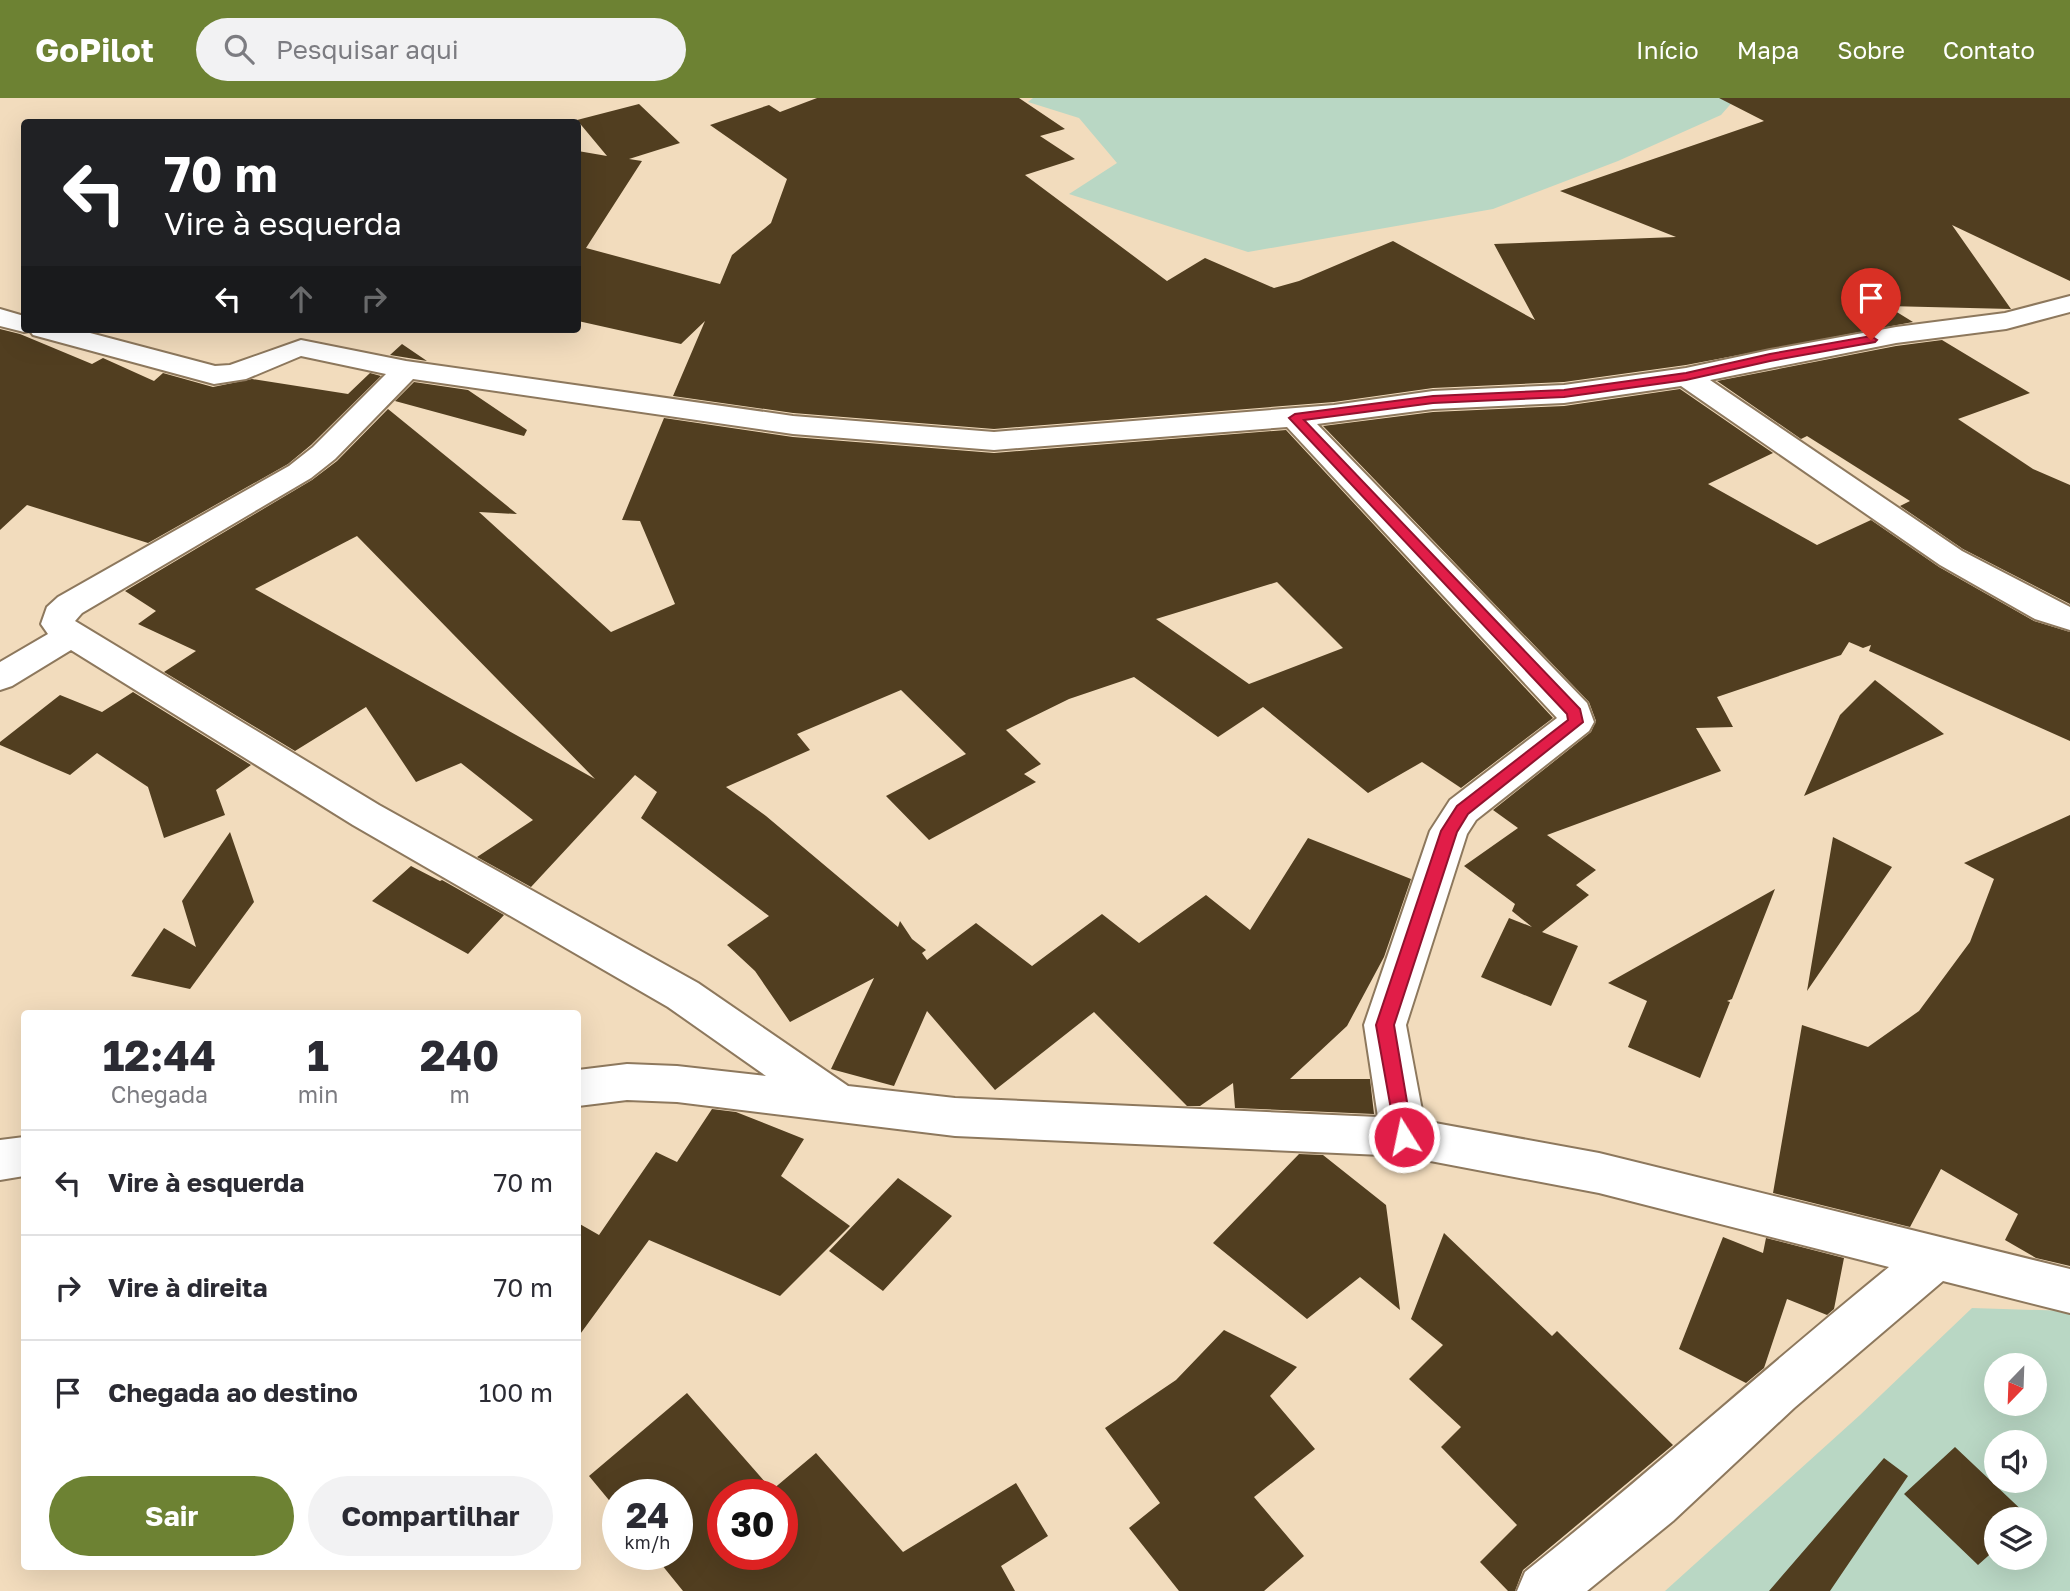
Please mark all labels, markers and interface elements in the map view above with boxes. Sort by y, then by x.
search box [196,18,686,81]
text: GoPilot [35,30,154,69]
icon: search [220,30,258,68]
text: Pesquisar aqui [276,34,459,65]
text: Início [1636,35,1699,64]
text: Mapa [1737,35,1799,64]
text: Sobre [1837,35,1905,64]
text: Contato [1943,35,2035,64]
text: 70 m [164,144,278,203]
icon: left [49,147,140,238]
text: Vire à esquerda [164,204,402,242]
pin [1841,268,1901,340]
icon: arrive [1852,279,1890,317]
icon: left [209,280,247,318]
icon: ahead [282,280,320,318]
icon: right [355,280,393,318]
text: 12:44 [103,1030,216,1080]
text: 1 [307,1030,329,1080]
text: 240 [420,1030,499,1080]
text: Chegada [111,1080,208,1108]
text: min [298,1080,338,1108]
text: m [449,1080,470,1108]
position arrow [1367,1100,1441,1174]
icon: left [49,1164,87,1202]
text: Vire à esquerda [108,1167,304,1198]
text: 70 m [494,1167,553,1198]
icon: right [49,1269,87,1307]
text: Vire à direita [108,1272,268,1303]
text: 70 m [494,1272,553,1303]
north arrow [1984,1353,2048,1416]
map controls [1984,1353,2047,1570]
icon: arrive [49,1374,87,1412]
text: Chegada ao destino [108,1377,358,1408]
text: 100 m [479,1377,553,1408]
button: sound [1984,1430,2047,1493]
button: Sair [49,1476,294,1556]
button: Compartilhar [308,1476,553,1556]
speed limit sign: 30 [707,1479,798,1570]
text: 24 [626,1494,669,1536]
button: layers [1984,1507,2047,1570]
text: km/h [625,1531,670,1553]

